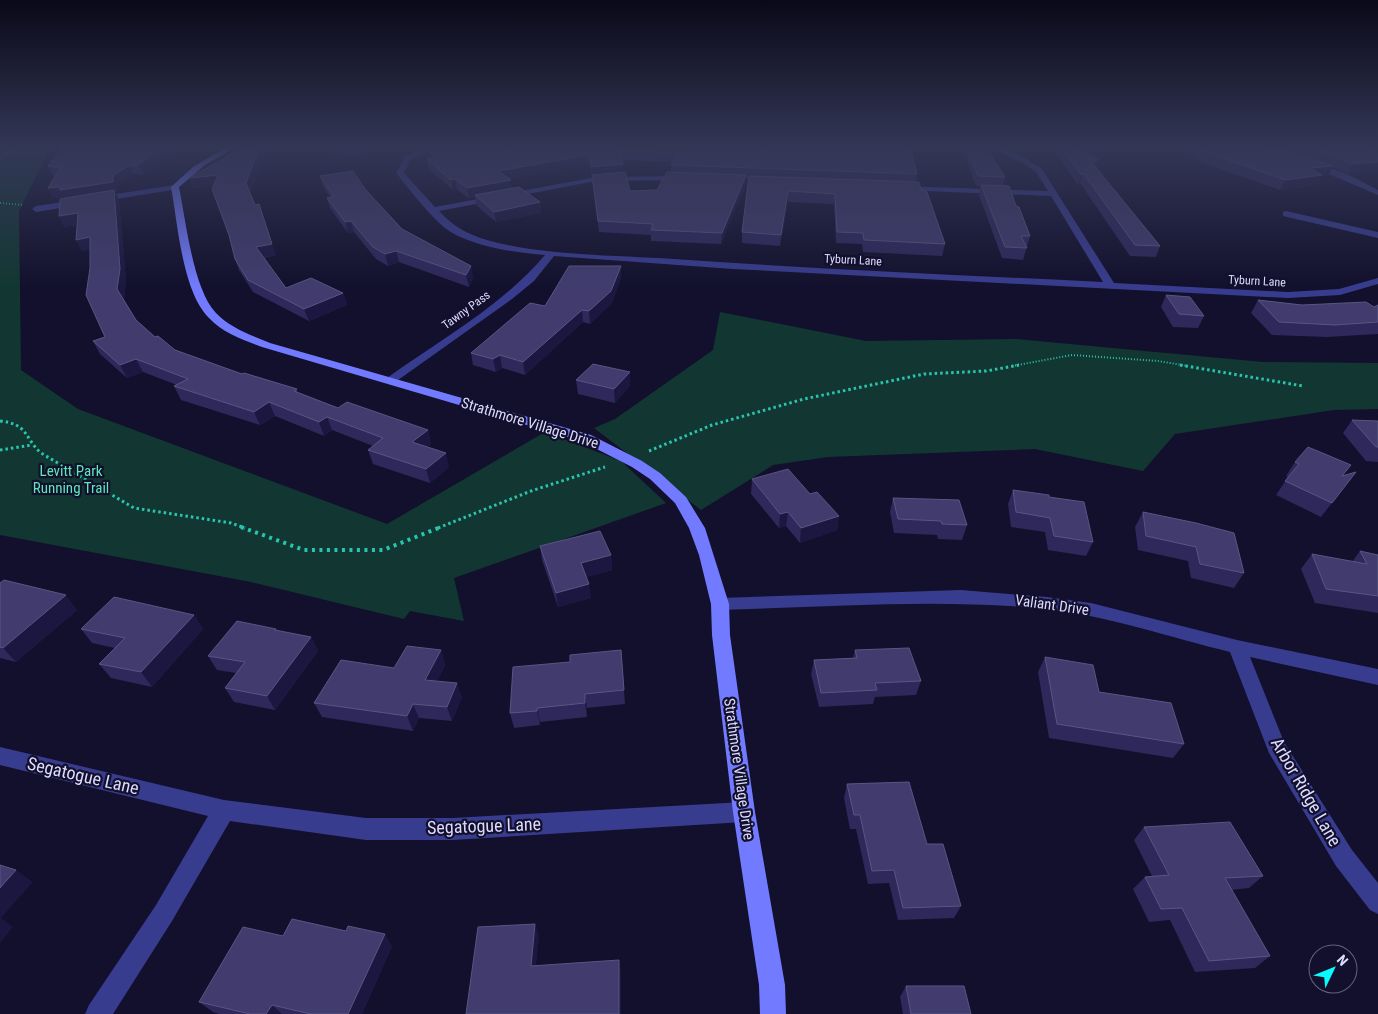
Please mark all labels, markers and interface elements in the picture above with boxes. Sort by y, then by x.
street label: Tyburn Lane [824,252,883,269]
street label: Tyburn Lane [1228,273,1287,290]
street label: Tawny Pass [439,288,493,332]
street label: Strathmore Village Drive [459,394,601,452]
park label: Levitt Park Running Trail [33,462,109,497]
street label: Valiant Drive [1014,591,1090,619]
street label: Strathmore Village Drive [720,697,758,841]
street label: Arbor Ridge Lane [1267,734,1346,850]
street label: Segatogue Lane [25,752,141,799]
street label: Segatogue Lane [427,813,541,838]
north arrow [1308,944,1358,994]
text: N [1334,952,1351,969]

